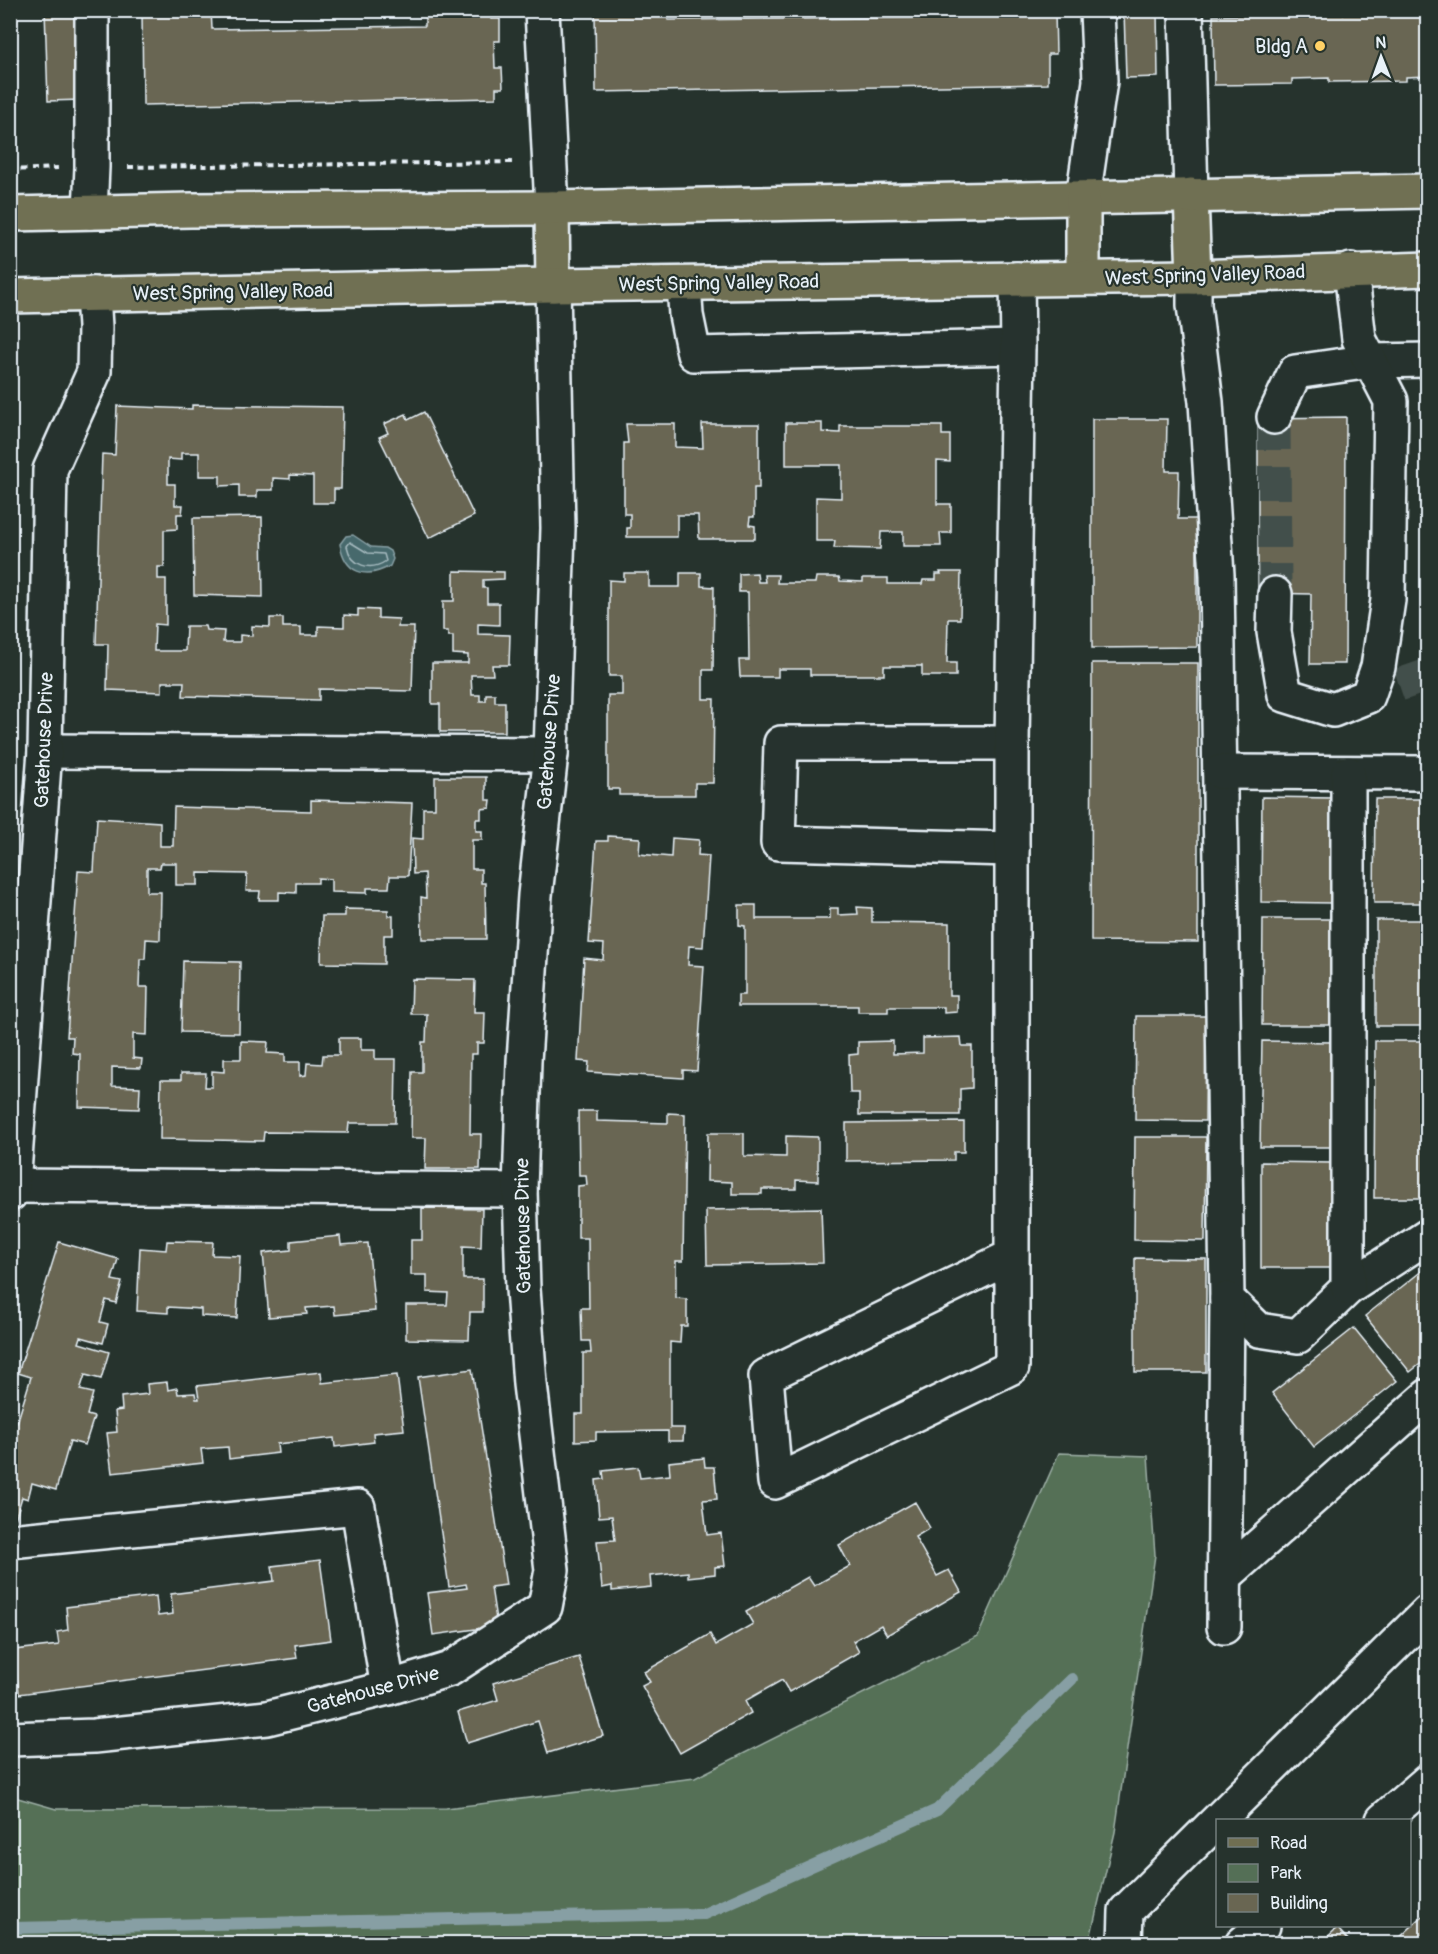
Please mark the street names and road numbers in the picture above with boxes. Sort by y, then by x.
street label: West Spring Valley Road [1104,259,1306,291]
street label: West Spring Valley Road [619,269,819,297]
street label: West Spring Valley Road [133,278,333,306]
street label: Gatehouse Drive [29,672,59,808]
street label: Gatehouse Drive [532,673,566,811]
street label: Gatehouse Drive [509,1158,537,1294]
street label: Gatehouse Drive [304,1660,442,1720]

